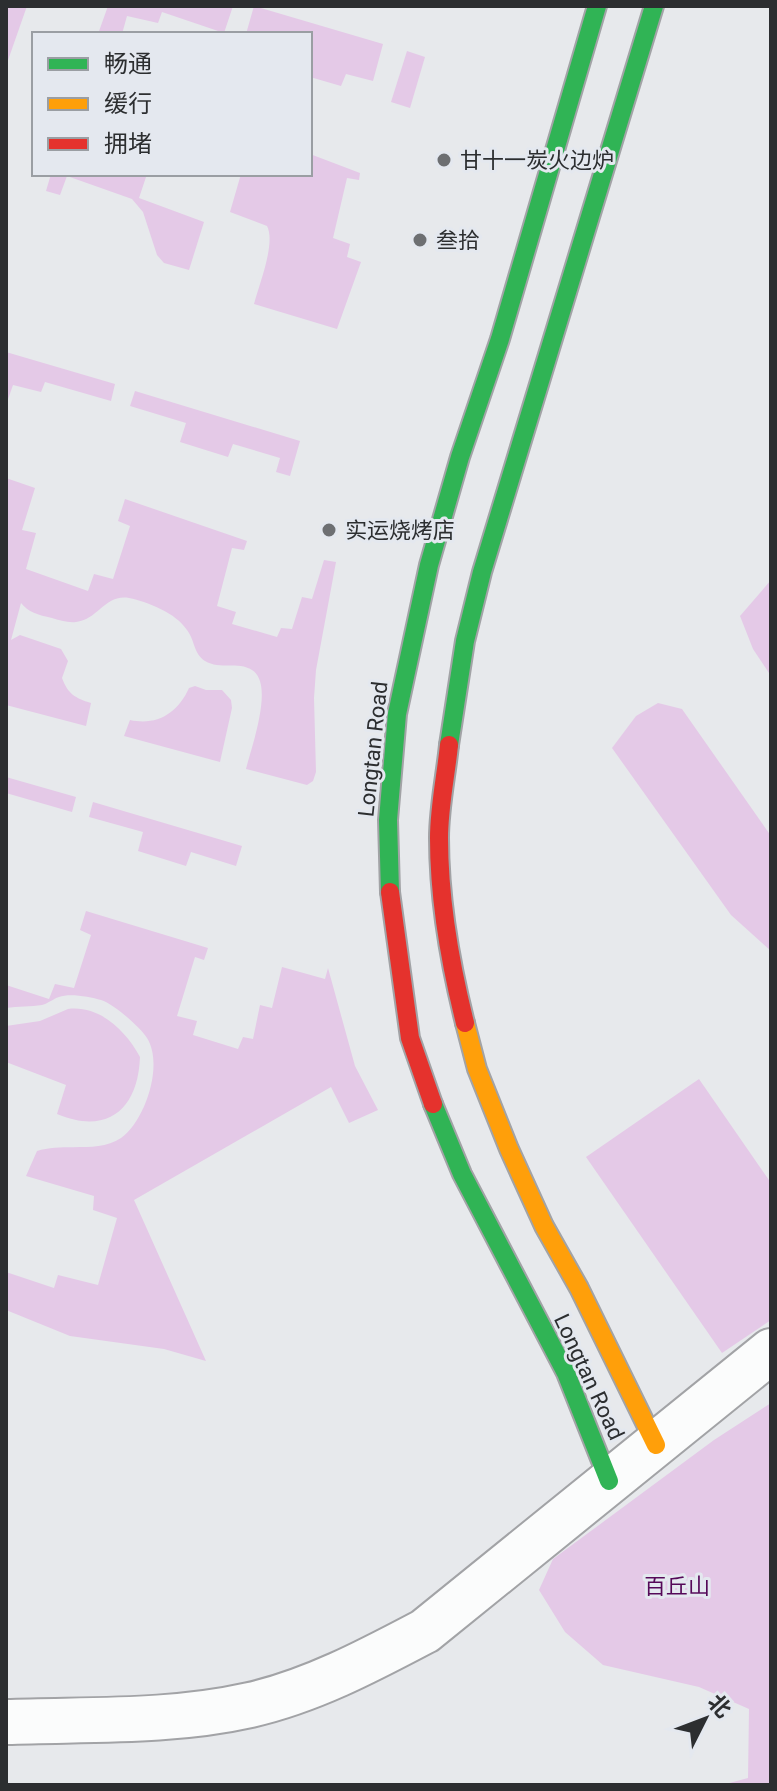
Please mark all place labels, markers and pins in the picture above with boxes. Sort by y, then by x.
place label: 甘十一炭火边炉 [460,148,614,173]
marker: 甘十一炭火边炉 [435,151,453,169]
place label: 叁拾 [436,228,480,253]
marker: 叁拾 [411,231,429,249]
place label: 实运烧烤店 [345,518,455,543]
marker: 实运烧烤店 [320,521,338,539]

